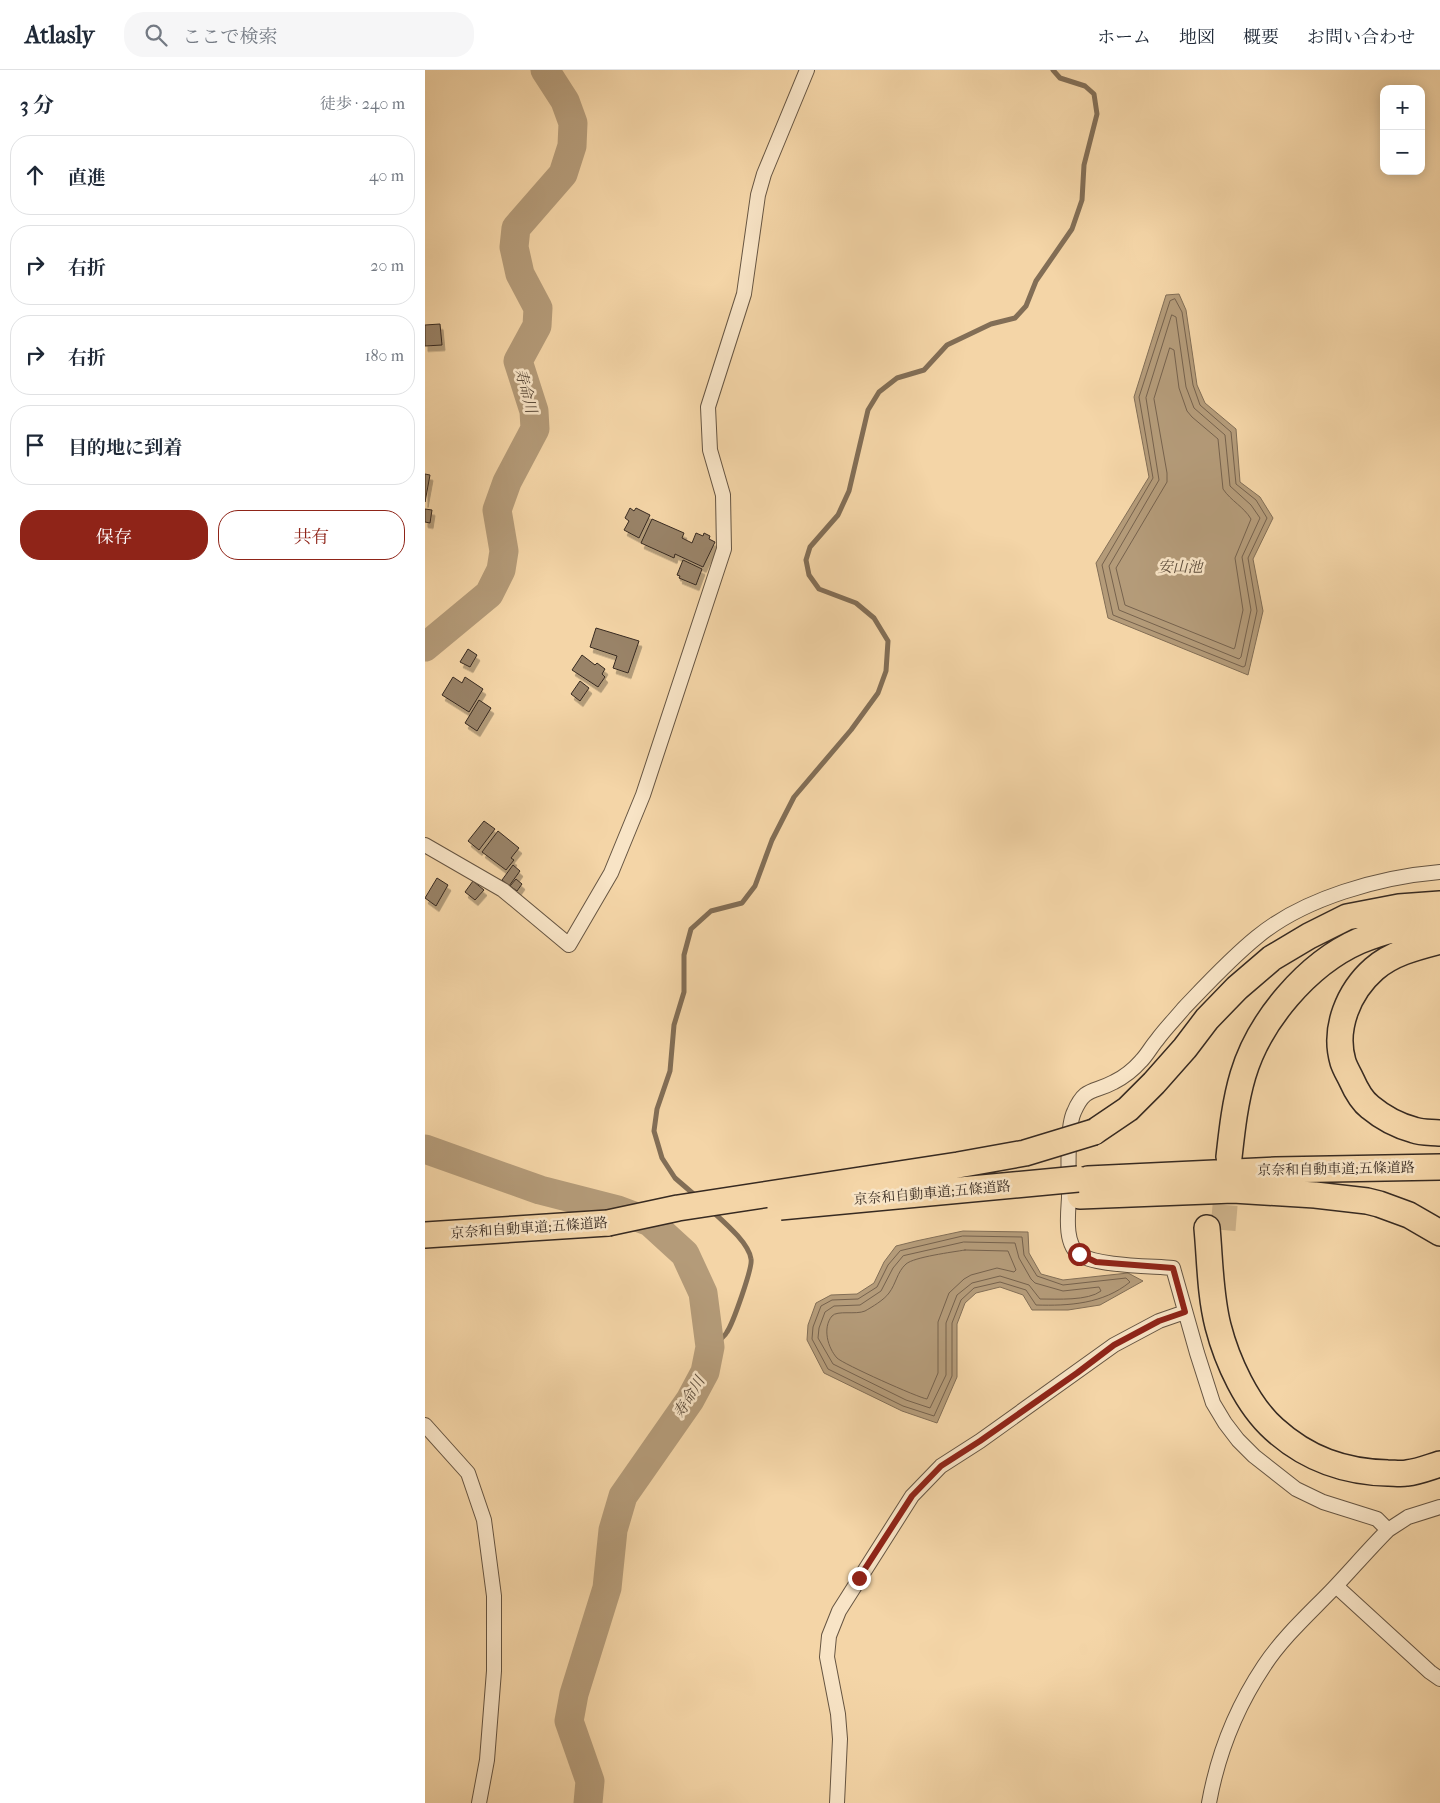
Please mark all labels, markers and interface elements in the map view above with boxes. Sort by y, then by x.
search box [124,12,474,57]
text: Atlasly [25,21,94,49]
icon: search [142,21,170,49]
text: ここで検索 [182,26,277,48]
text: ホーム [1097,27,1151,48]
text: 地図 [1179,27,1215,48]
text: 概要 [1243,27,1279,48]
text: お問い合わせ [1307,27,1415,48]
map controls [1380,85,1425,175]
button: + [1380,85,1425,130]
text: 3 分 [20,93,54,117]
text: 徒歩 · 240 m [320,94,405,113]
button: − [1380,130,1425,175]
icon: ahead [21,161,49,189]
text: 40 m [369,166,404,185]
text: 直進 [68,167,106,189]
icon: right [21,251,49,279]
text: 20 m [370,256,404,275]
text: 右折 [68,257,106,279]
icon: right [21,341,49,369]
text: 180 m [365,346,404,365]
text: 右折 [68,347,106,369]
water label: 寿命川 [511,367,541,417]
icon: arrive [21,431,49,459]
text: 目的地に到着 [68,437,182,459]
button: 保存 [20,510,208,560]
button: 共有 [218,510,405,560]
water label: 安山池 [1157,558,1204,576]
street label: 京奈和自動車道;五條道路 [1257,1159,1415,1179]
street label: 京奈和自動車道;五條道路 [853,1178,1011,1208]
street label: 京奈和自動車道;五條道路 [450,1214,608,1242]
route start [1068,1243,1091,1266]
water label: 寿命川 [670,1371,709,1421]
route end [848,1567,871,1590]

